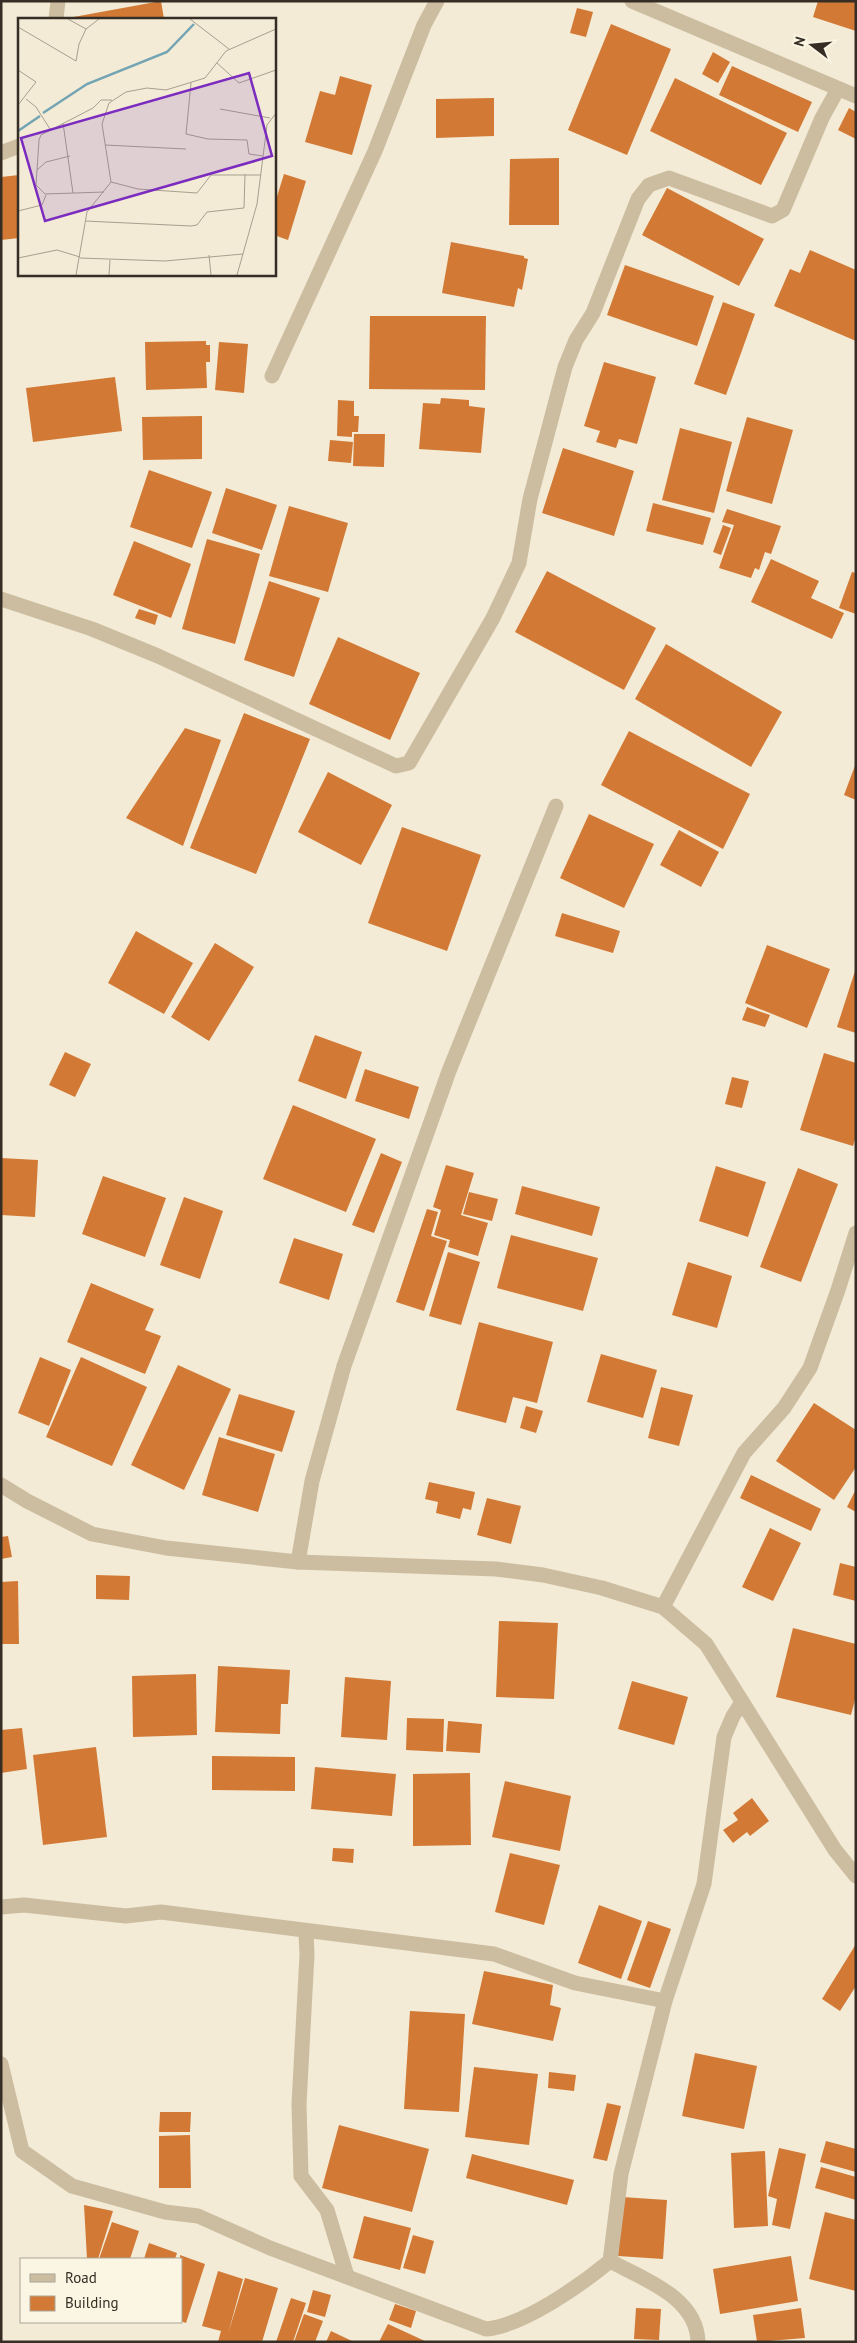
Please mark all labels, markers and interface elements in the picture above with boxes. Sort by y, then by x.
inset map [18,18,275,275]
north arrow [787,20,837,70]
text: N [790,35,809,48]
legend [20,2258,182,2323]
text: Road [65,2268,97,2287]
text: Building [65,2293,119,2312]

